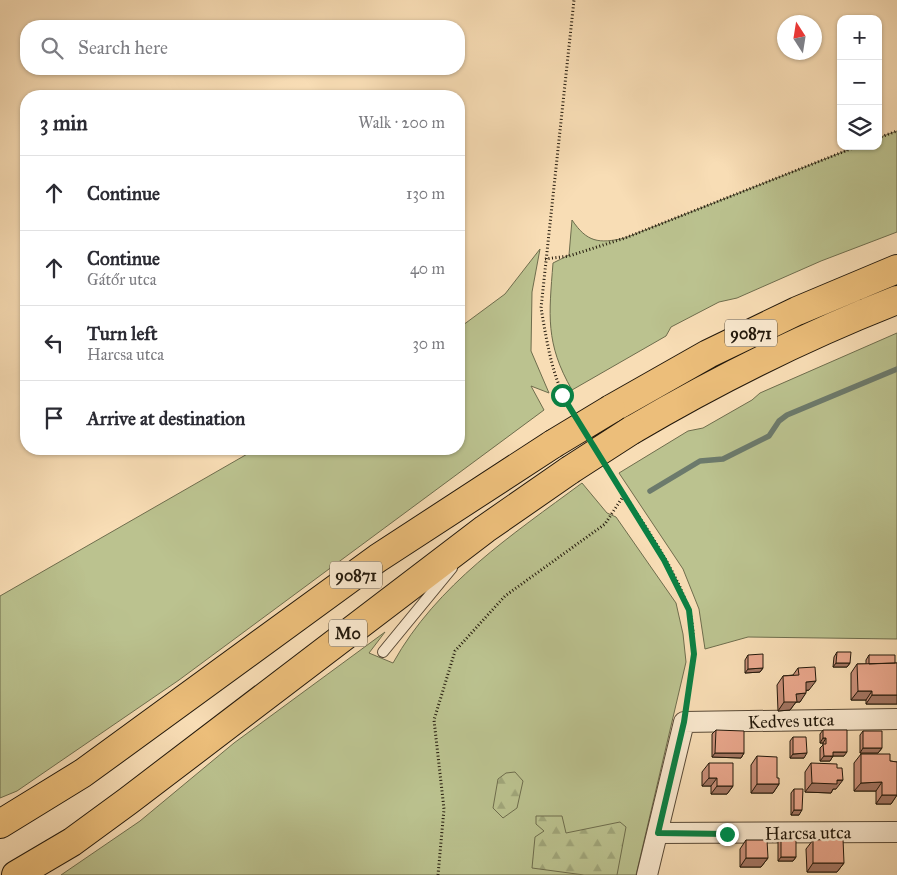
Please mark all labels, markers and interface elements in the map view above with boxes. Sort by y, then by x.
north arrow [777,15,822,60]
map controls [837,15,882,150]
button: + [837,15,882,60]
search box [20,20,465,75]
icon: search [38,34,66,62]
text: Search here [78,36,168,59]
button: − [837,60,882,105]
button: layers [837,105,882,150]
text: 3 min [40,110,88,136]
text: Walk · 200 m [358,113,445,132]
icon: ahead [40,179,68,207]
text: Continue [87,182,160,205]
text: 130 m [406,184,445,203]
text: Continue [87,247,160,270]
icon: ahead [40,254,68,282]
text: 40 m [410,259,445,278]
text: Gátőr utca [87,270,156,289]
road number: 90871 [725,319,777,346]
text: Turn left [87,322,157,345]
icon: left [40,329,68,357]
text: 30 m [412,334,445,353]
text: Harcsa utca [87,345,164,364]
route start [551,384,574,407]
icon: arrive [40,404,68,432]
text: Arrive at destination [87,407,245,430]
road number: 90871 [330,562,382,588]
road number: M0 [329,620,367,646]
street label: Kedves utca [747,708,835,734]
street label: Harcsa utca [764,821,852,845]
route end [716,823,739,846]

